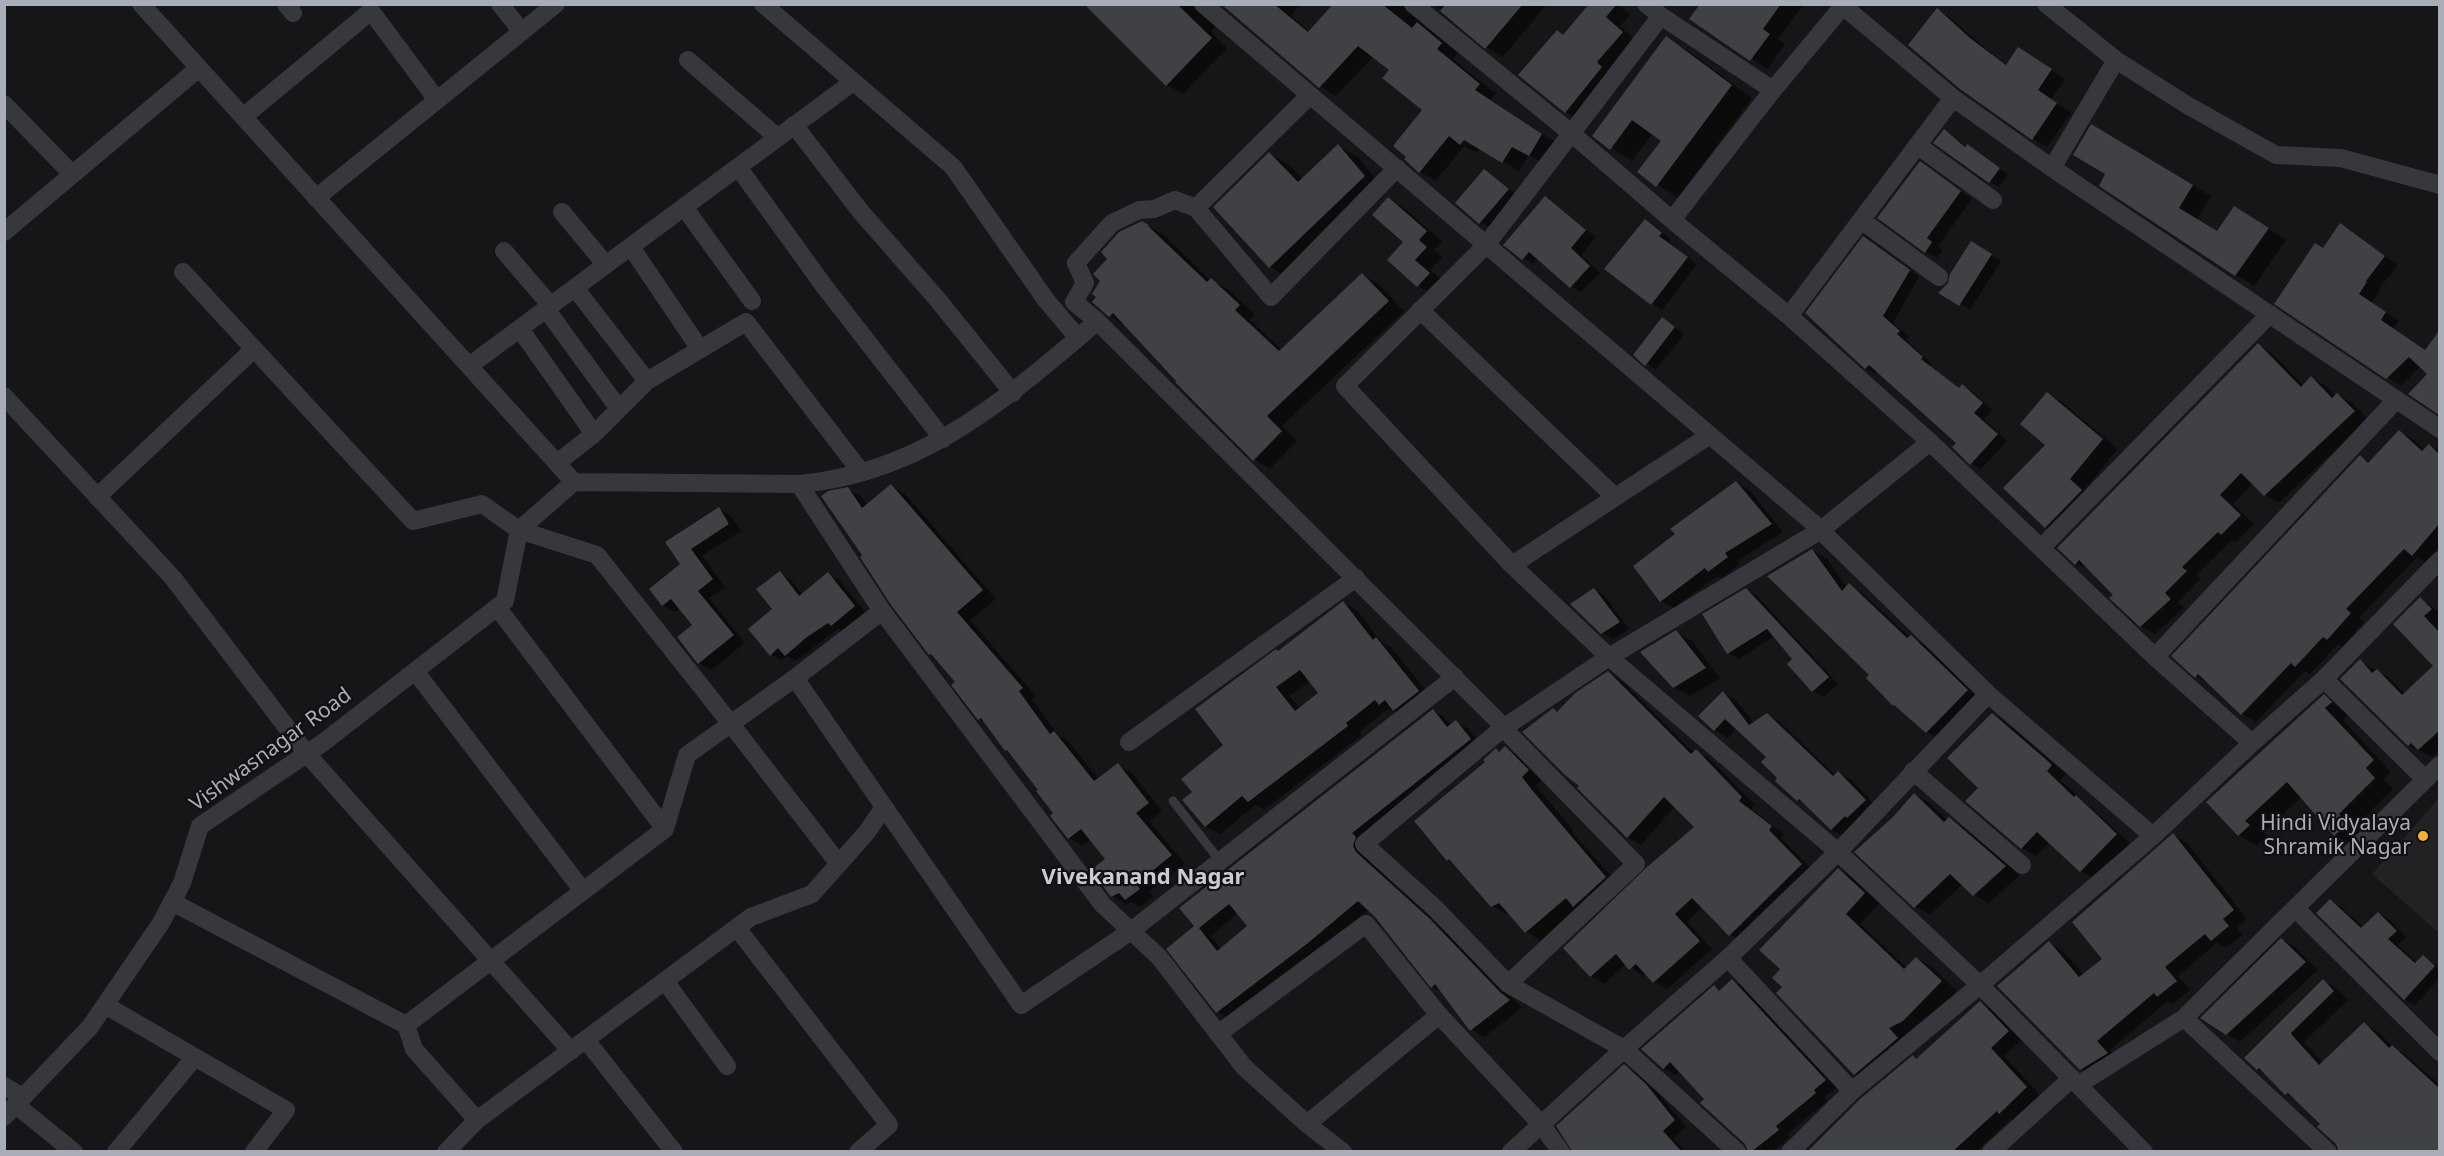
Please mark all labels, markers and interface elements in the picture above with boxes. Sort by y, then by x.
street label: Vishwasnagar Road [185,683,357,817]
place label: Hindi Vidyalaya Shramik Nagar [2260,811,2411,861]
marker: Hindi Vidyalaya Shramik Nagar [2416,829,2430,843]
district label: Vivekanand Nagar [1042,865,1244,891]

